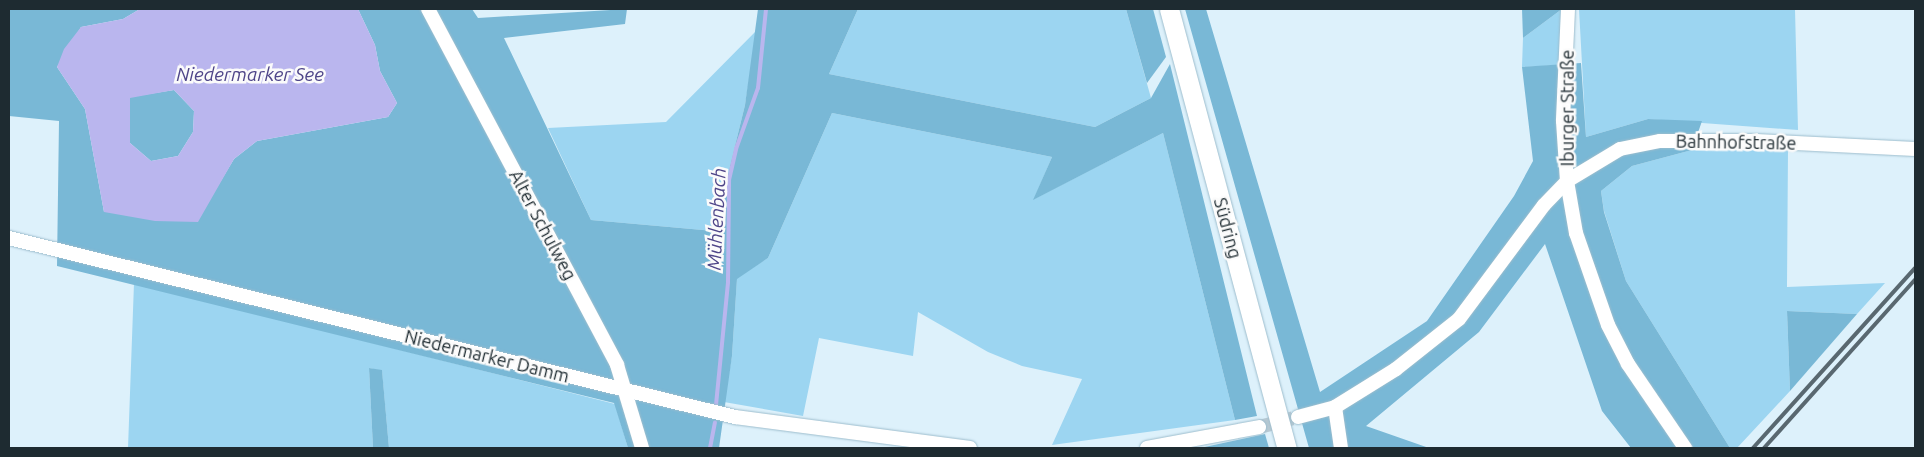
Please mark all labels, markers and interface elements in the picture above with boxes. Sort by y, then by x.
street label: Iburger Straße [1556,50,1578,166]
water label: Niedermarker See [176,64,324,86]
street label: Bahnhofstraße [1676,130,1796,154]
street label: Alter Schulweg [505,166,581,284]
water label: Mühlenbach [703,167,731,271]
street label: Südring [1210,195,1246,261]
street label: Niedermarker Damm [403,325,571,387]

